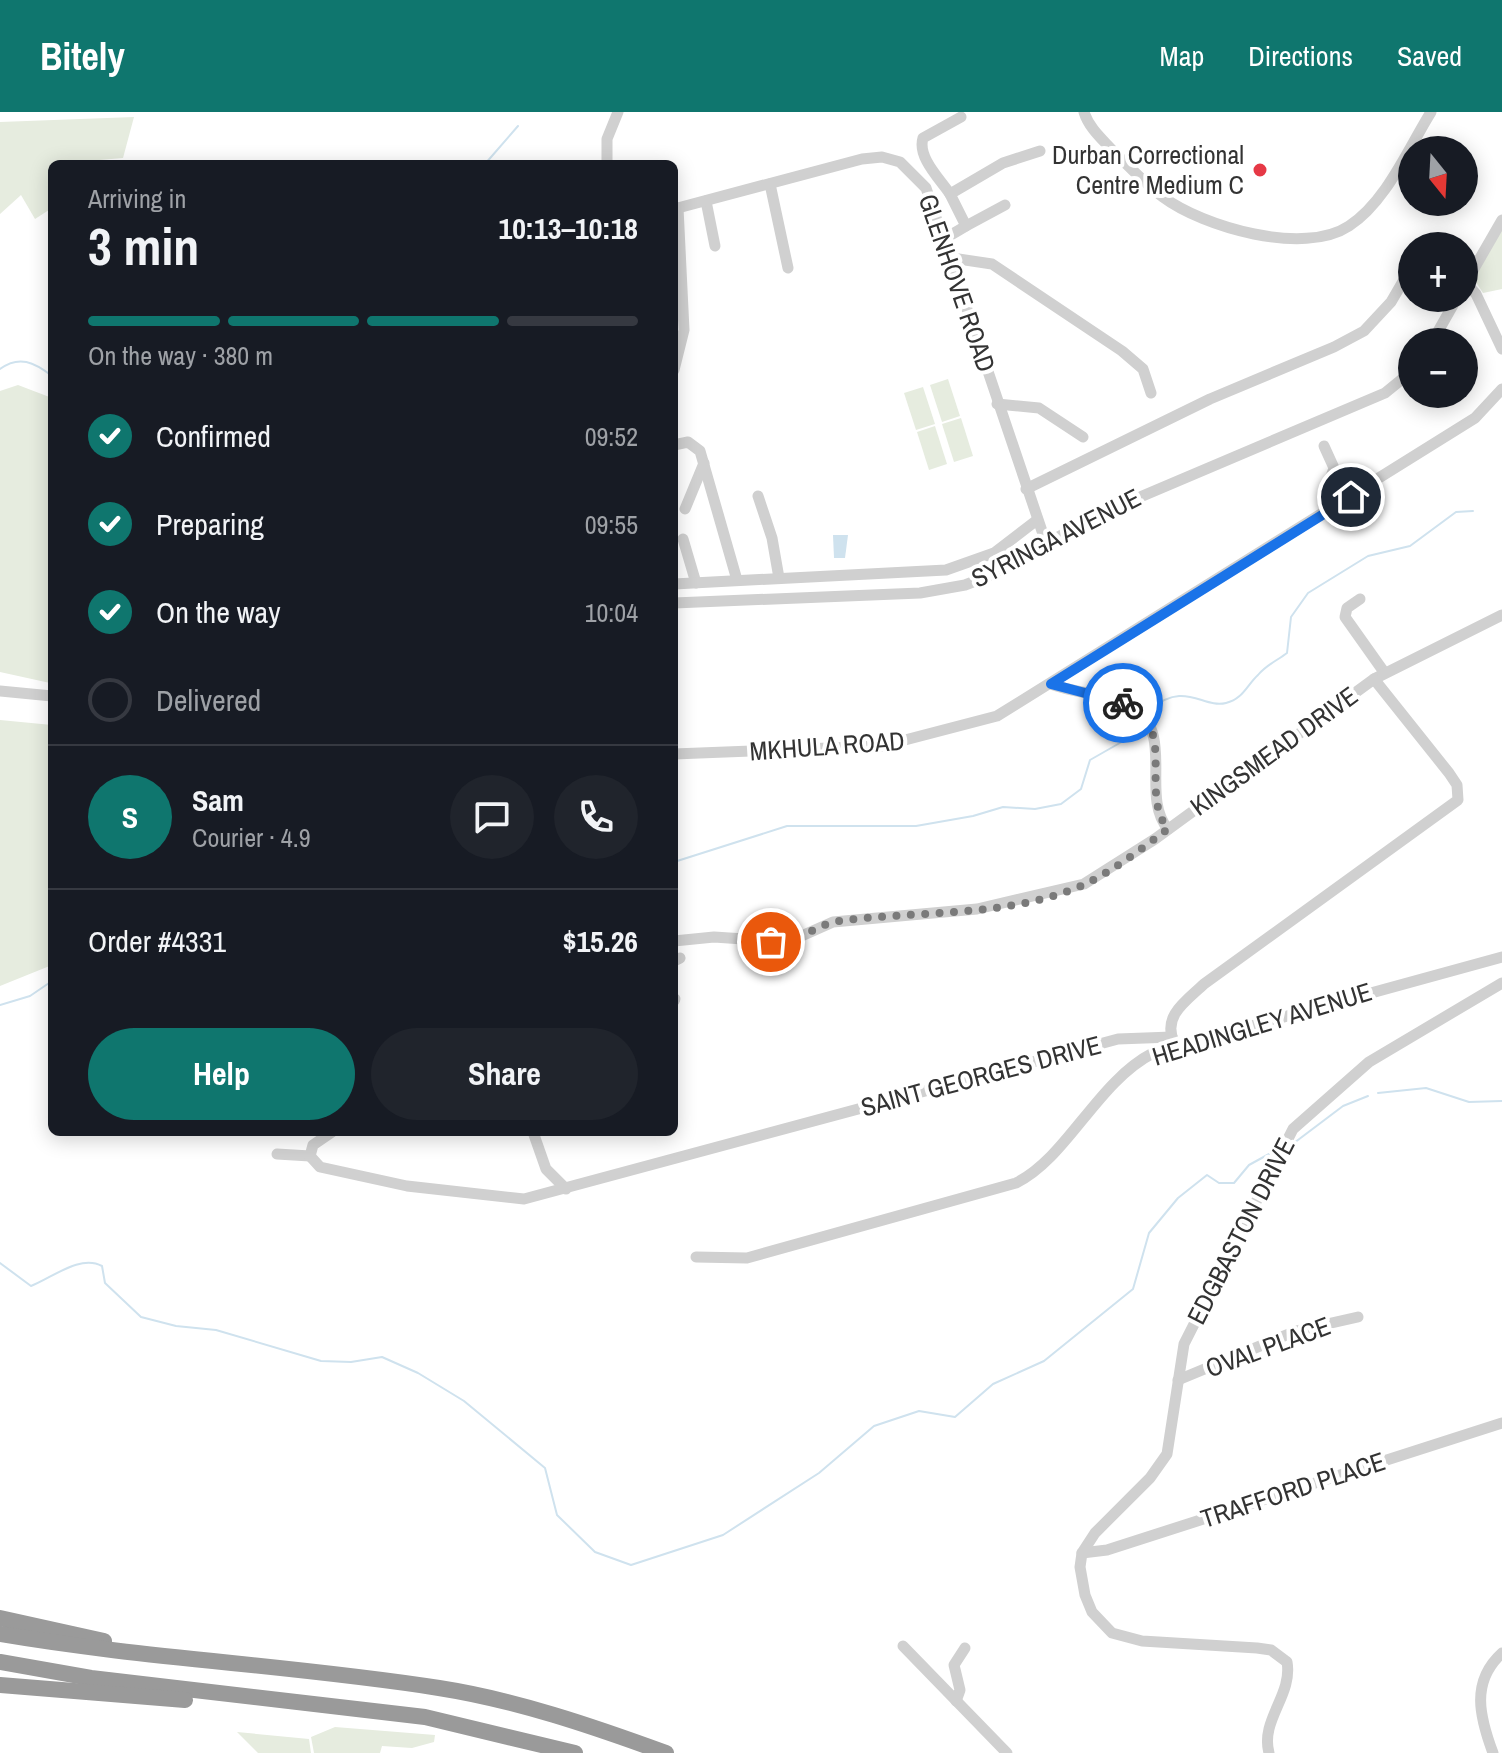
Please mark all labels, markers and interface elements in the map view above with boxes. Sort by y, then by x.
text: Bitely [40,31,125,82]
text: Map [1160,37,1204,75]
text: Directions [1248,37,1353,75]
text: Saved [1397,37,1462,75]
north arrow [1398,136,1478,216]
map controls [1398,136,1478,408]
place label: Durban Correctional Centre Medium C [1052,137,1244,202]
marker: Durban Correctional Centre Medium C [1251,161,1269,179]
text: Arriving in [88,181,186,216]
street label: GLENHOVE ROAD [911,189,1004,376]
text: 10:13–10:18 [499,208,638,248]
text: 3 min [88,211,199,281]
button: + [1398,232,1478,312]
button: − [1398,328,1478,408]
text: On the way · 380 m [88,338,273,373]
icon: check [88,414,132,458]
text: Confirmed [156,416,271,456]
text: 09:52 [585,419,638,454]
pin [1317,463,1385,531]
icon: home [1329,475,1373,519]
street label: SYRINGA AVENUE [965,480,1146,595]
icon: check [88,502,132,546]
text: Preparing [156,504,264,544]
text: 09:55 [585,507,638,542]
icon: check [88,590,132,634]
text: On the way [156,592,280,632]
text: 10:04 [585,595,638,630]
courier [1083,663,1163,743]
street label: KINGSMEAD DRIVE [1183,678,1365,823]
text: Delivered [156,680,261,720]
icon: bike [1101,681,1145,725]
street label: MKHULA ROAD [748,723,906,768]
button: chat [450,775,534,859]
button: phone [554,775,638,859]
text: Sam [192,780,244,820]
text: S [122,797,138,837]
text: Courier · 4.9 [192,820,311,855]
pin [737,908,805,976]
icon: bag [749,920,793,964]
text: Order #4331 [88,921,226,961]
text: $15.26 [563,921,638,961]
street label: HEADINGLEY AVENUE [1148,973,1376,1074]
street label: SAINT GEORGES DRIVE [857,1027,1105,1124]
button: Help [88,1028,355,1120]
button: Share [371,1028,638,1120]
street label: EDGBASTON DRIVE [1179,1132,1303,1330]
street label: OVAL PLACE [1201,1308,1335,1385]
street label: TRAFFORD PLACE [1196,1443,1390,1536]

